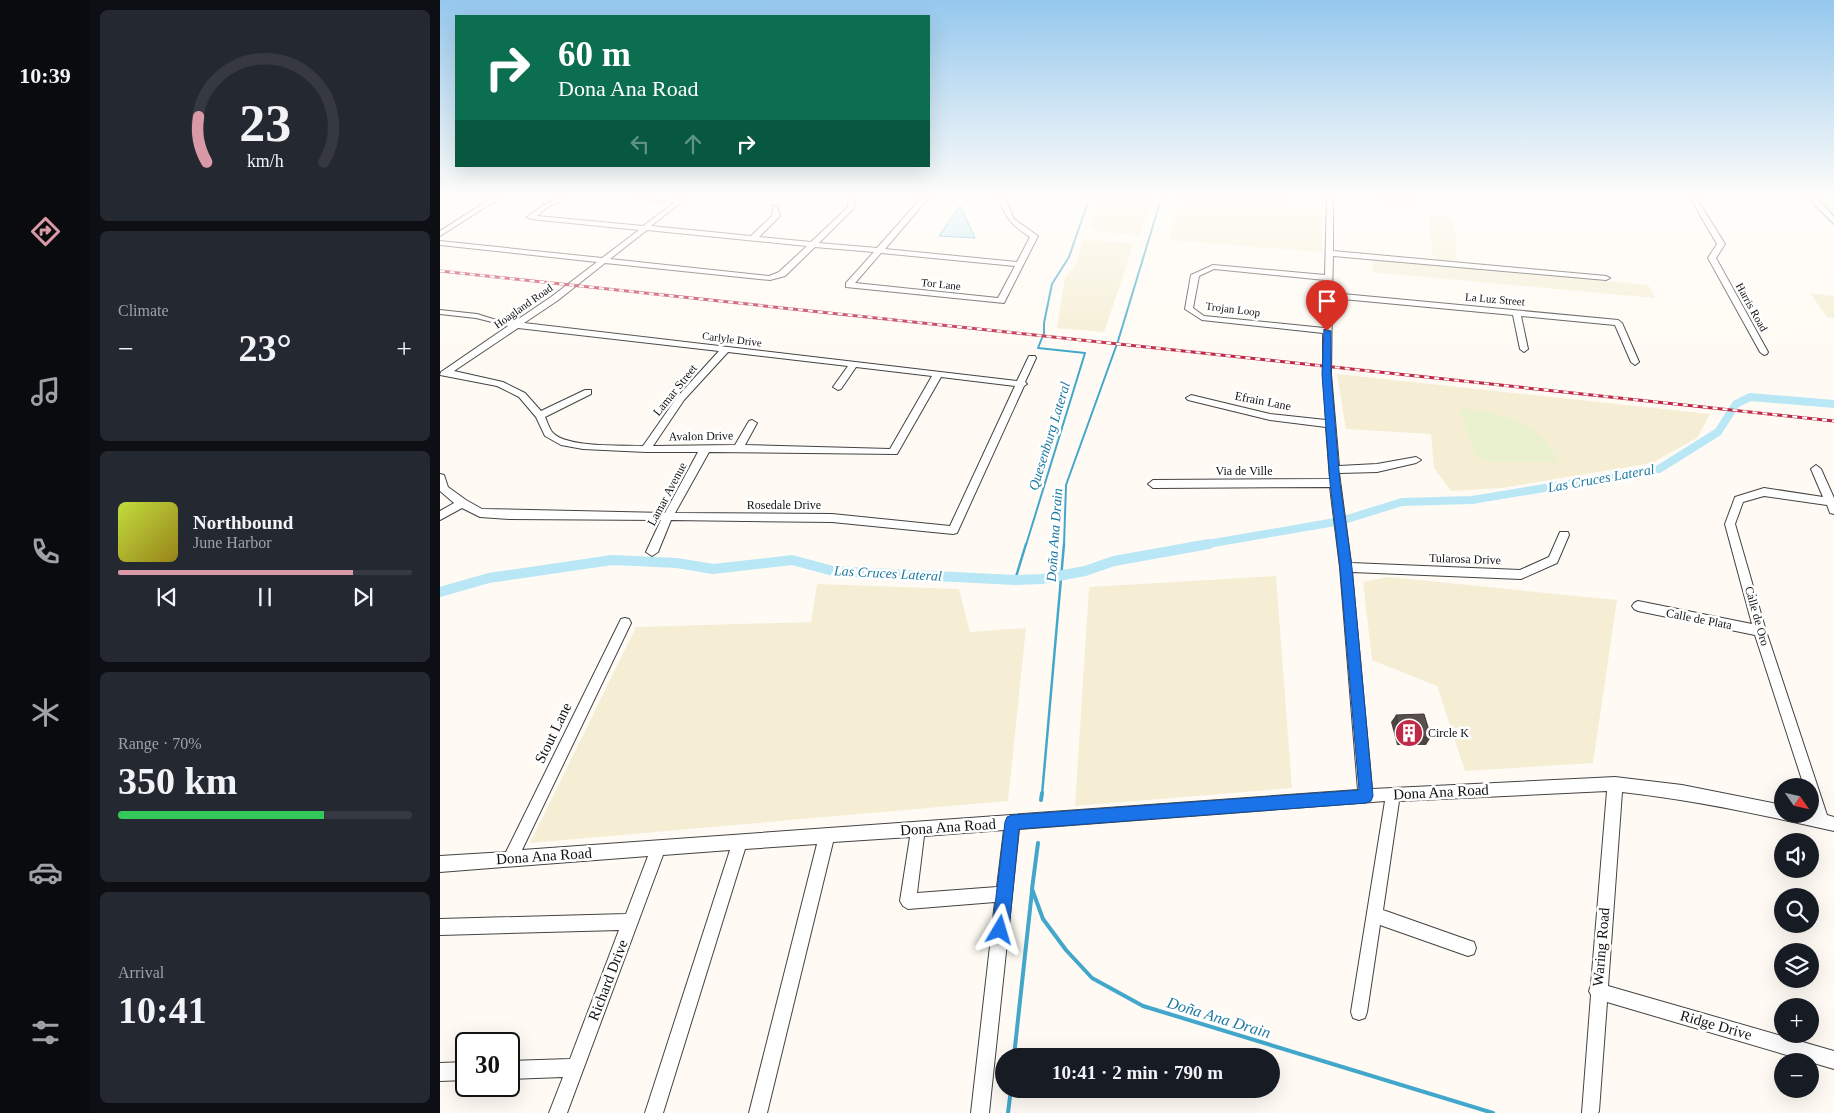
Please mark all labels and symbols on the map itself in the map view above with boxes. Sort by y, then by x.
street label: Tor Lane [921,276,962,292]
pin [1306,280,1348,331]
street label: Hoagland Road [491,281,555,331]
street label: Harris Road [1734,281,1770,334]
street label: La Luz Street [1465,290,1525,308]
street label: Trojan Loop [1205,300,1261,318]
street label: Carlyle Drive [701,329,763,349]
street label: Lamar Street [650,361,700,419]
water label: Quesenburg Lateral [1026,380,1073,492]
street label: Efrain Lane [1234,389,1292,413]
street label: Avalon Drive [668,428,734,444]
street label: Lamar Avenue [644,460,690,528]
water label: Las Cruces Lateral [1546,462,1656,495]
street label: Via de Ville [1216,464,1273,478]
water label: Doña Ana Drain [1044,488,1065,583]
street label: Rosedale Drive [747,498,821,512]
street label: Tularosa Drive [1429,551,1501,567]
water label: Las Cruces Lateral [833,563,942,584]
street label: Calle de Oro [1742,585,1772,647]
street label: Calle de Plata [1665,606,1734,632]
street label: Stout Lane [531,700,575,766]
building icon: Circle K [1394,718,1424,748]
place label: Circle K [1428,726,1469,740]
north arrow [1774,778,1819,822]
street label: Dona Ana Road [1393,781,1490,802]
street label: Dona Ana Road [900,816,997,838]
street label: Dona Ana Road [496,845,593,867]
position arrow [973,903,1025,955]
street label: Waring Road [1590,906,1612,987]
street label: Richard Drive [585,937,631,1023]
water label: Doña Ana Drain [1164,993,1273,1041]
street label: Ridge Drive [1678,1007,1754,1043]
speed limit sign: 30 [455,1032,520,1097]

